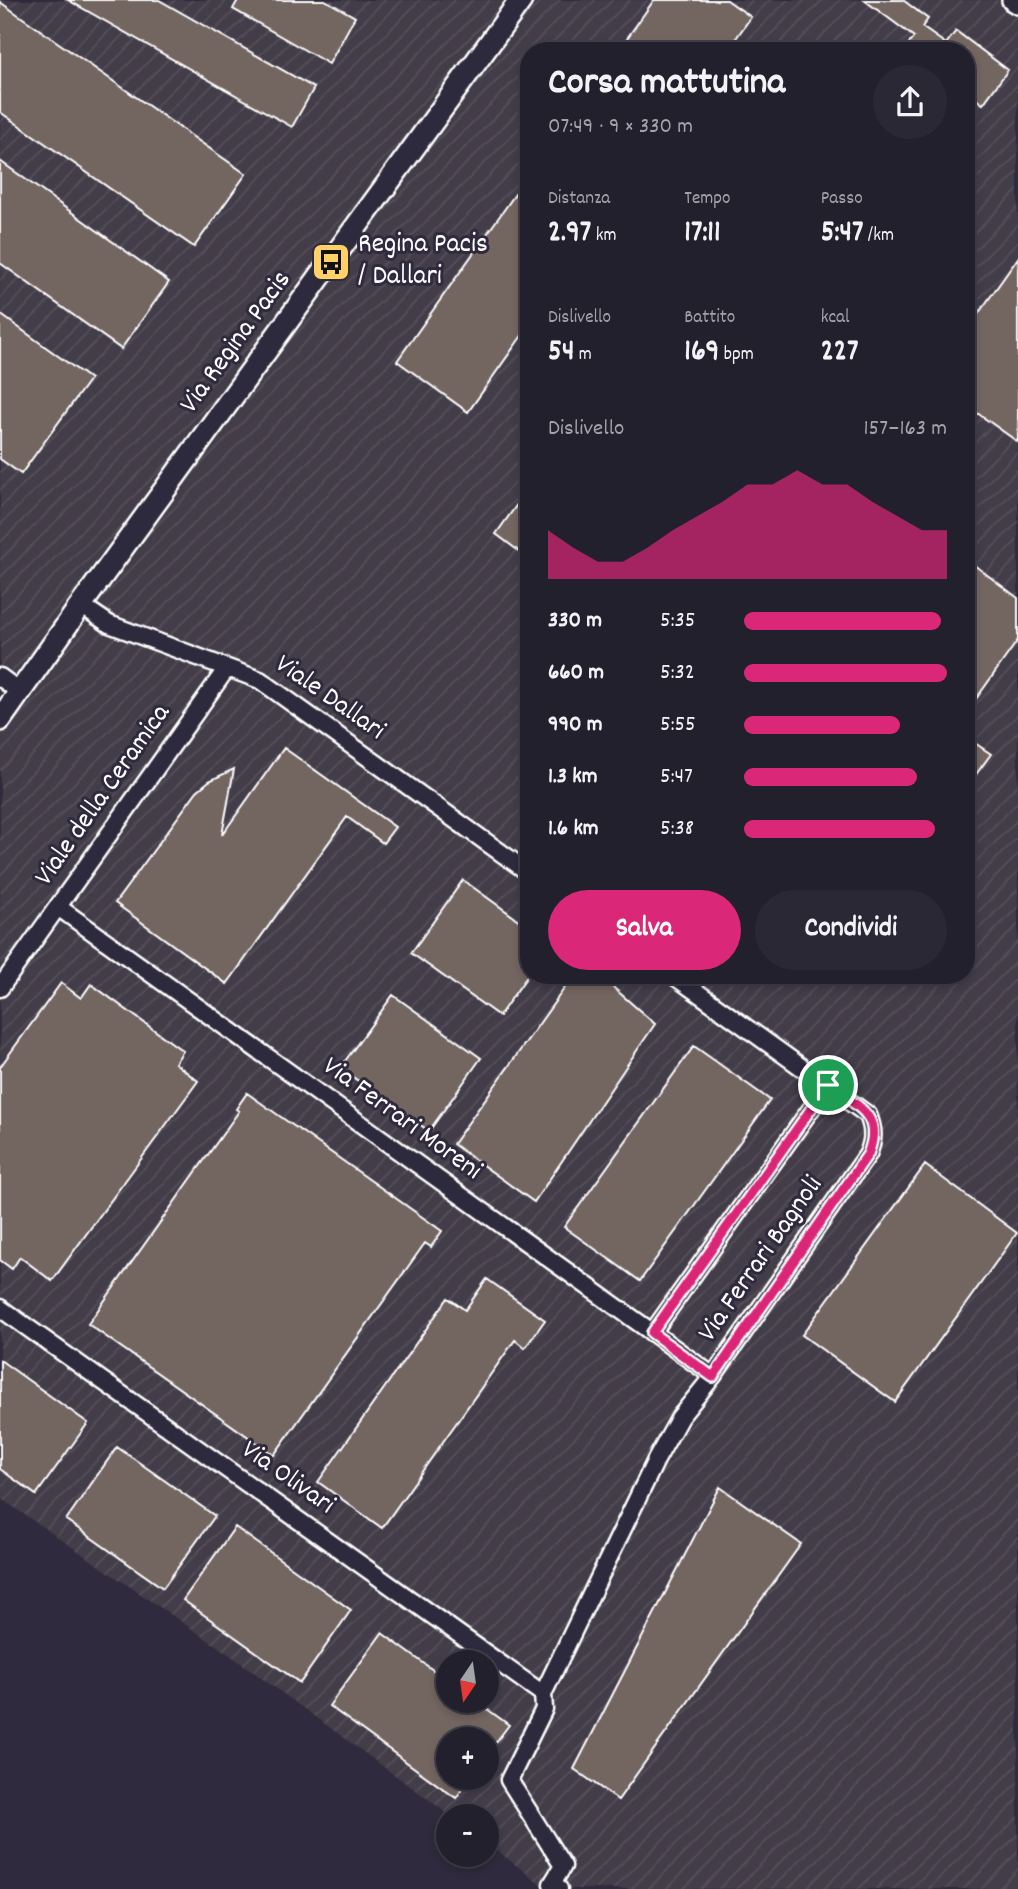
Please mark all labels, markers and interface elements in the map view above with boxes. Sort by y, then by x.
text: Corsa mattutina [548,57,785,112]
button: share [873,65,947,139]
text: 07:49 · 9 × 330 m [548,111,693,144]
text: Distanza [548,186,610,213]
text: Tempo [684,186,731,213]
text: Passo [821,186,863,213]
text: 2.97 [548,213,591,256]
text: 17:11 [684,213,721,256]
text: 5:47 [821,213,863,256]
text: km [591,223,617,250]
text: /km [863,223,894,250]
place label: Regina Pacis / Dallari [358,226,488,298]
bus stop icon: Regina Pacis / Dallari [310,241,352,283]
street label: Via Regina Pacis [171,263,303,423]
text: Dislivello [548,305,611,332]
text: Battito [684,305,735,332]
text: kcal [821,305,850,332]
text: 54 [548,332,574,375]
text: 169 [684,332,719,375]
text: 227 [821,332,858,375]
text: m [574,342,592,369]
text: bpm [719,342,754,369]
text: Dislivello [548,413,624,446]
text: 157–163 m [864,413,947,446]
text: 330 m [548,605,602,638]
text: 5:35 [660,605,695,638]
street label: Viale Dallari [266,646,392,752]
text: 660 m [548,657,604,690]
text: 5:32 [660,657,695,690]
street label: Viale della Ceramica [26,696,182,895]
text: 990 m [548,709,603,742]
text: 5:55 [660,709,696,742]
text: 1.3 km [548,761,598,794]
text: 5:47 [660,761,693,794]
text: 1.6 km [548,813,599,846]
text: 5:38 [660,813,694,846]
button: Salva [548,890,741,970]
button: Condividi [755,890,947,970]
street label: Via Ferrari Moreni [313,1048,489,1192]
pin [798,1055,858,1115]
icon: arrive [809,1066,847,1104]
street label: Via Ferrari Bagnoli [690,1169,834,1351]
street label: Via Olivari [232,1432,342,1526]
north arrow [436,1650,499,1713]
map controls [436,1650,499,1867]
button: + [436,1727,499,1790]
button: − [436,1804,499,1867]

